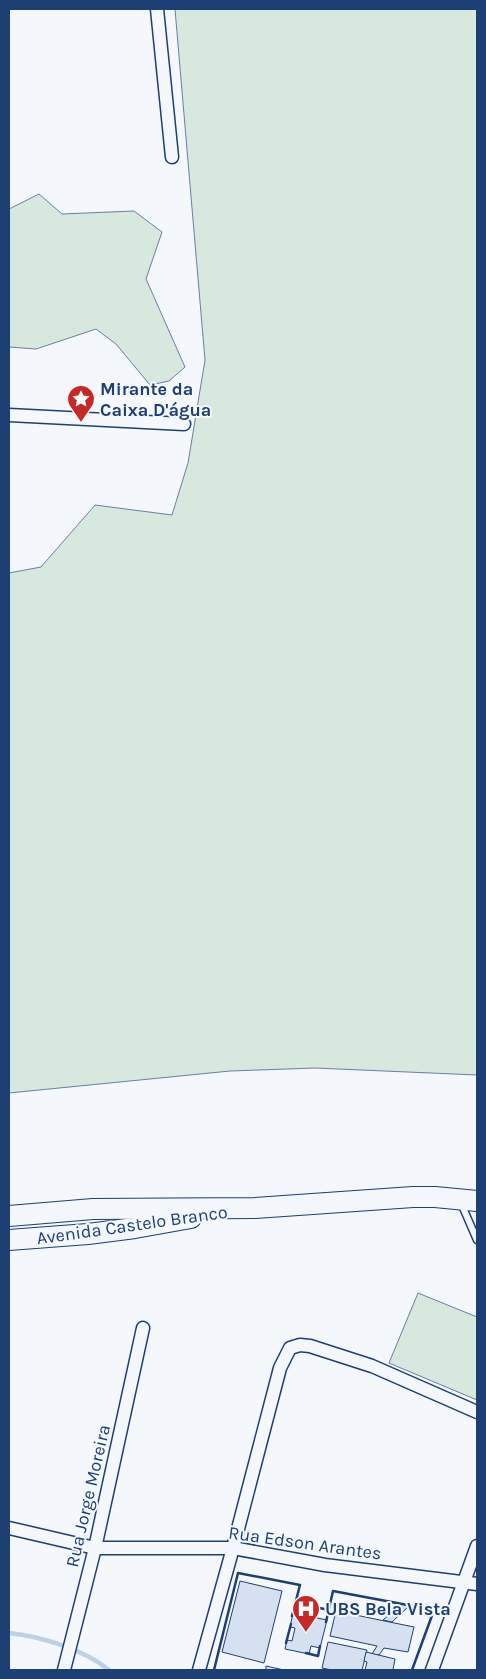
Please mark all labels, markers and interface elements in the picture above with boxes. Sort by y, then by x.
place label: Mirante da Caixa D'água [100,378,211,421]
place icon: Mirante da Caixa D'água [66,384,96,423]
street label: Avenida Castelo Branco [35,1201,229,1249]
street label: Rua Jorge Moreira [61,1423,115,1569]
street label: Rua Edson Arantes [227,1521,383,1565]
hospital icon: UBS Bela Vista [291,1594,321,1633]
place label: UBS Bela Vista [325,1598,451,1620]

